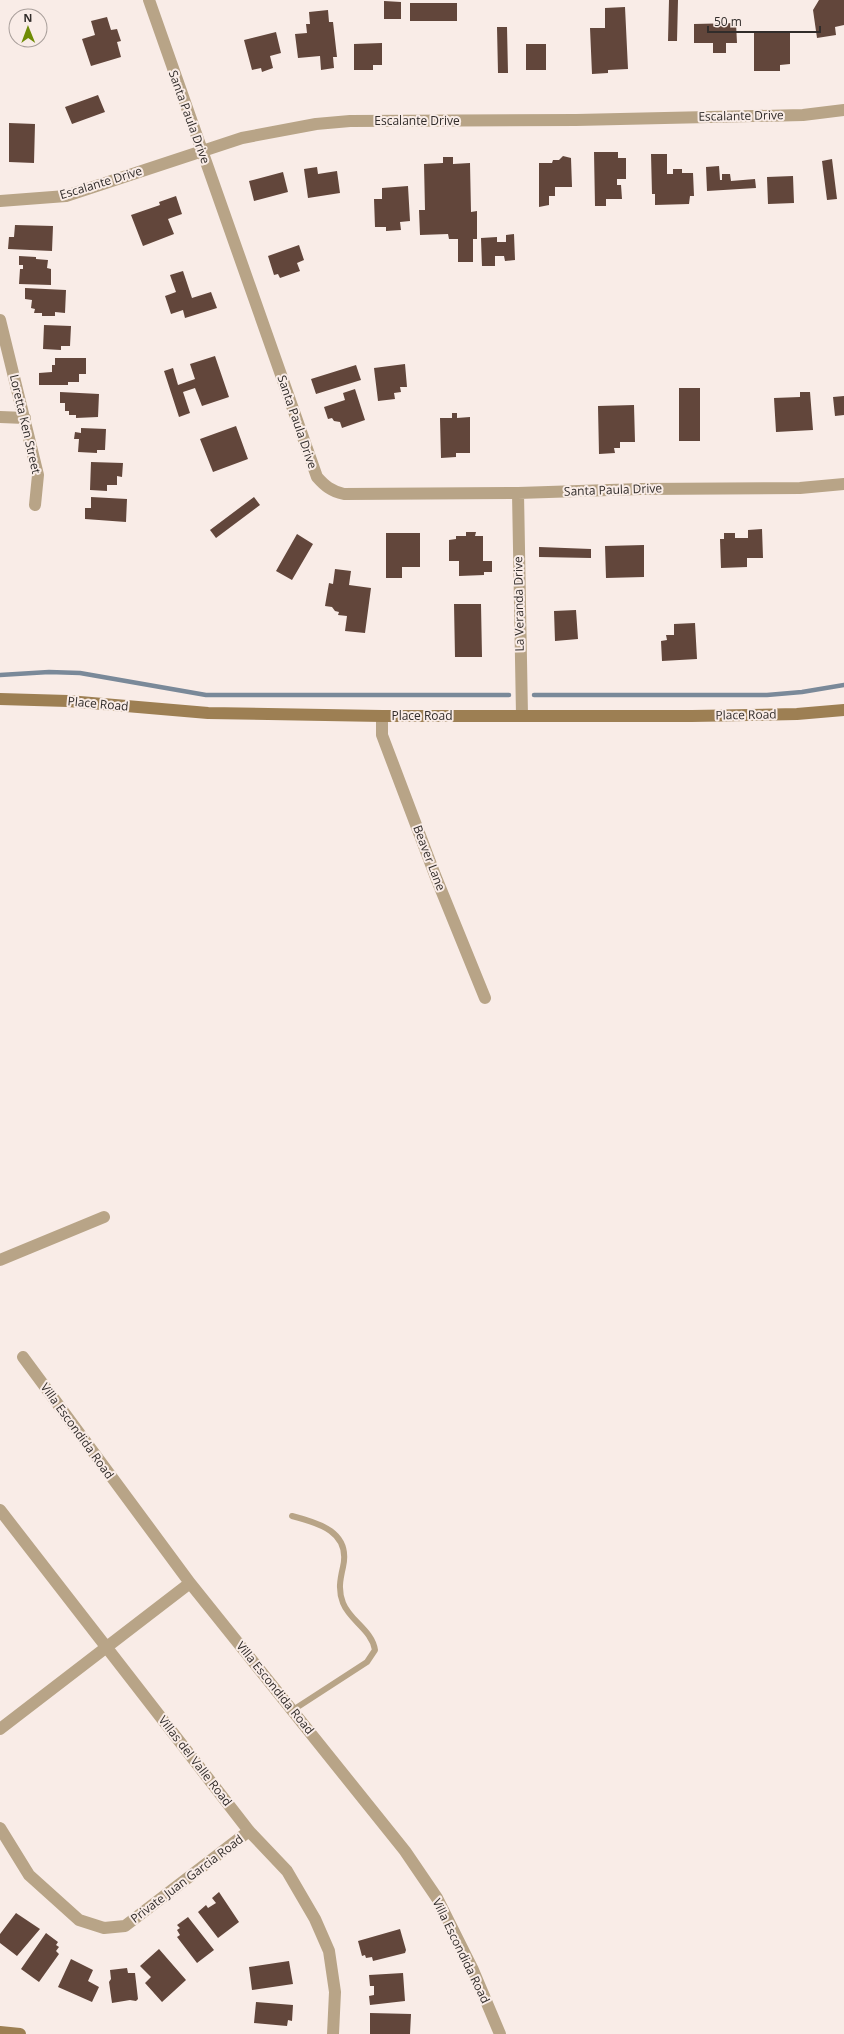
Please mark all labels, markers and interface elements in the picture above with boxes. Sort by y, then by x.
north arrow [8,8,48,48]
scale bar [708,8,820,34]
text: N [23,10,32,25]
text: 50 m [714,13,742,30]
street label: Santa Paula Drive [165,68,214,166]
street label: Escalante Drive [698,106,784,125]
street label: Escalante Drive [374,112,460,129]
street label: Escalante Drive [58,162,144,203]
street label: Loretta Ken Street [6,373,45,475]
street label: Santa Paula Drive [273,373,322,471]
street label: Santa Paula Drive [564,479,663,500]
street label: La Veranda Drive [509,556,528,652]
street label: Place Road [67,692,129,715]
street label: Place Road [715,705,777,724]
street label: Place Road [391,707,453,724]
street label: Beaver Lane [409,823,450,893]
street label: Villa Escondida Road [37,1379,118,1482]
street label: Villa Escondida Road [233,1638,318,1738]
street label: Villas del Valle Road [155,1712,236,1809]
street label: Private Juan Garcia Road [127,1831,247,1927]
street label: Villa Escondida Road [429,1895,494,2006]

